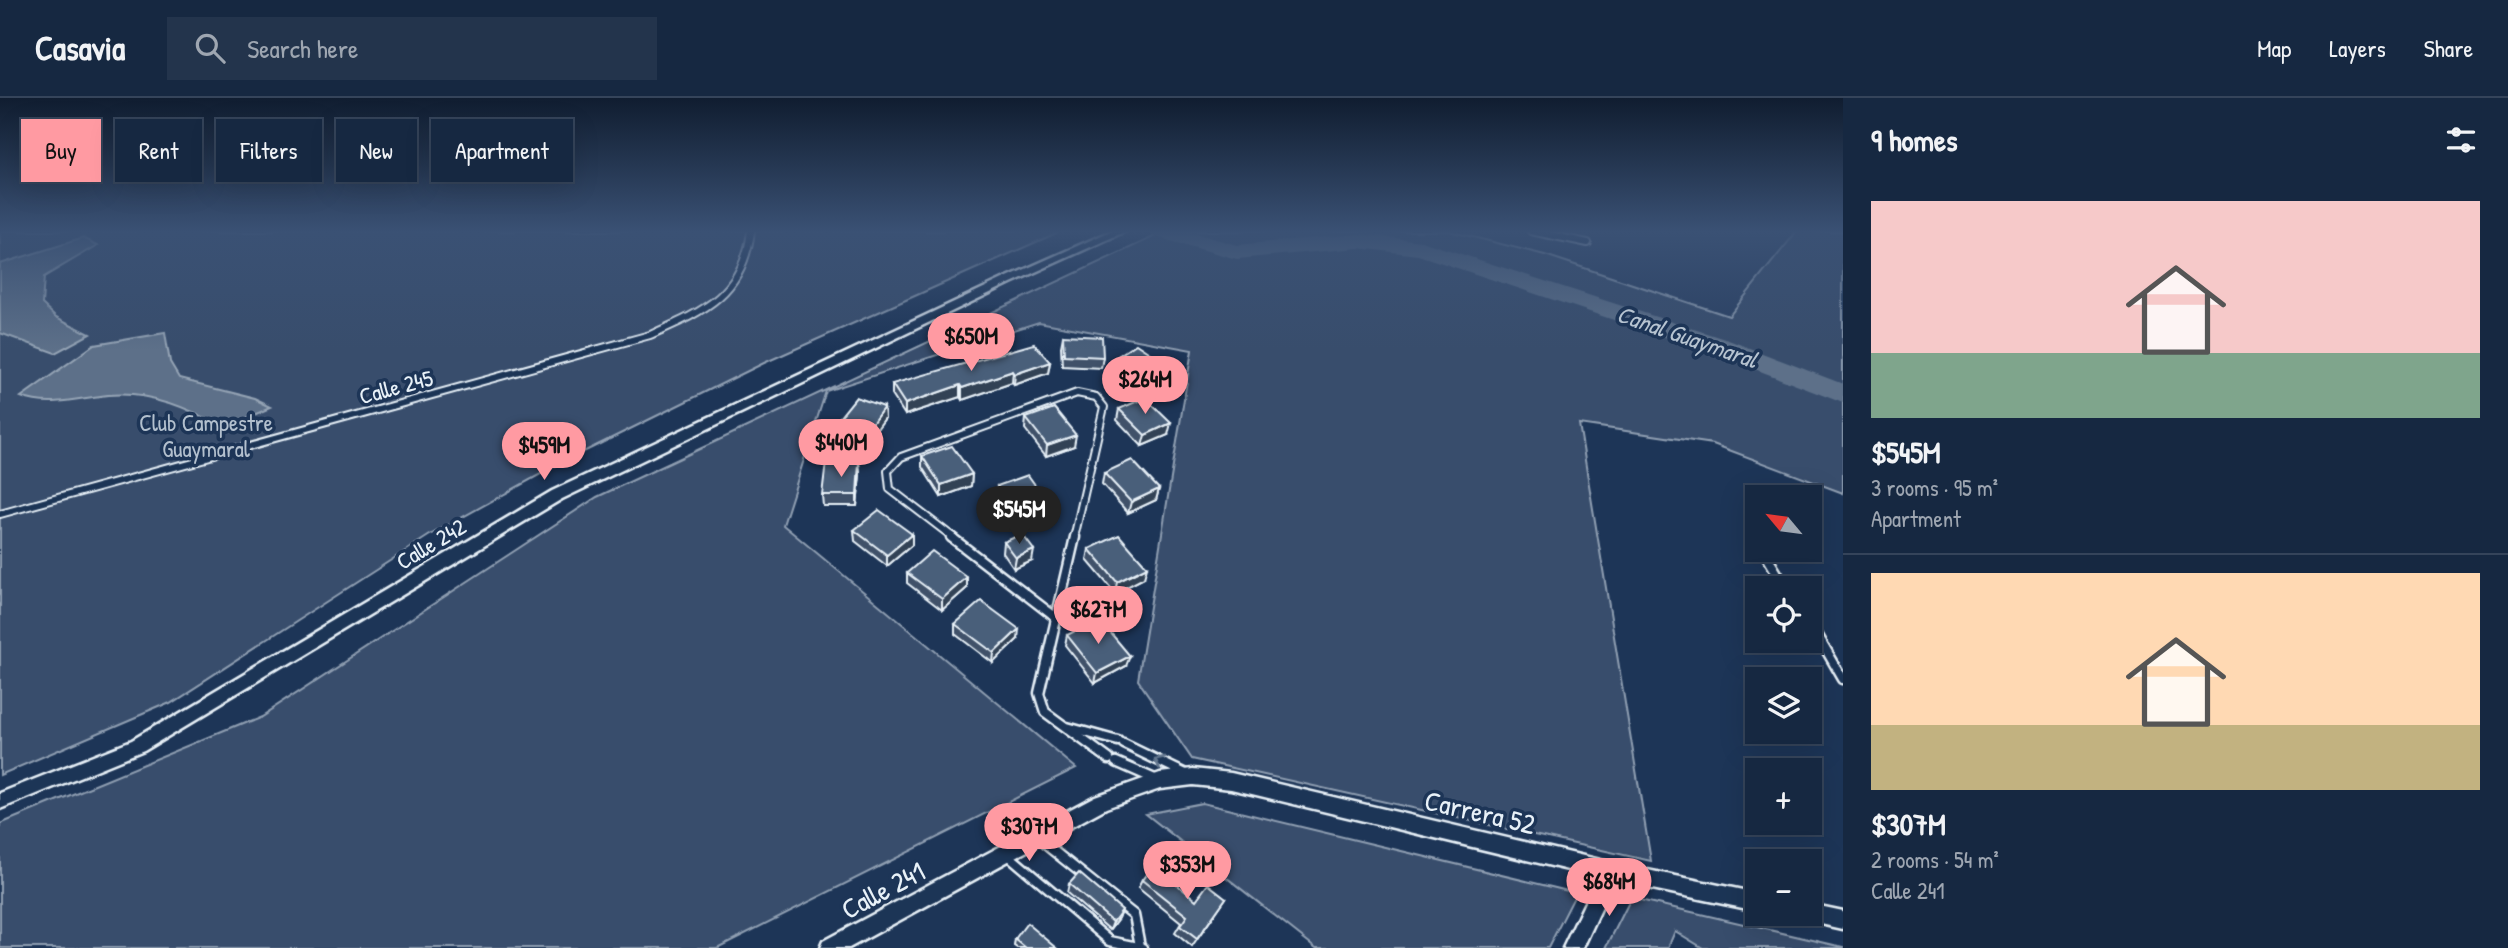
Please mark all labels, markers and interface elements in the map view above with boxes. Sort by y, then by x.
search box [167,17,657,80]
text: Casavia [35,26,125,70]
icon: search [191,29,229,67]
text: Search here [247,31,358,66]
text: Map [2257,32,2291,64]
text: Layers [2329,32,2386,64]
text: Share [2424,32,2473,64]
chip: Buy [21,119,101,182]
chip: Rent [115,119,202,182]
chip: Filters [216,119,322,182]
chip: New [336,119,417,182]
chip: Apartment [431,119,573,182]
text: 9 homes [1871,120,1958,160]
icon: filters [2442,121,2480,159]
icon: home [2113,247,2239,373]
water label: Canal Guaymaral [1613,297,1763,376]
pin: $650M [922,314,1020,373]
text: $650M [944,320,998,351]
pin: $264M [1096,356,1194,416]
street label: Calle 245 [356,362,436,411]
text: $264M [1118,363,1172,394]
park label: Club Campestre Guaymaral [139,407,273,464]
pin: $440M [792,420,890,479]
pin: $459M [495,422,593,482]
text: $440M [815,426,867,457]
text: $459M [518,429,570,460]
text: $545M [1871,432,1941,472]
text: 3 rooms · 95 m² [1871,472,1998,503]
north arrow [1745,485,1822,562]
map controls [1745,485,1822,926]
pin: $545M [970,486,1068,546]
text: $545M [992,493,1046,524]
text: Apartment [1871,503,1961,534]
street label: Calle 242 [390,511,472,576]
button: locate [1745,576,1822,653]
pin: $627M [1049,587,1147,646]
text: $627M [1070,593,1126,624]
icon: home [2113,619,2239,745]
button: layers [1745,667,1822,744]
one-way arrow [1154,755,1166,769]
button: + [1745,758,1822,835]
street label: Carrera 52 [1421,781,1539,843]
pin: $307M [980,804,1078,863]
text: $307M [1871,804,1946,844]
text: $307M [1000,810,1058,841]
pin: $353M [1138,842,1236,901]
text: 2 rooms · 54 m² [1871,844,1999,875]
text: $353M [1159,848,1215,879]
button: − [1745,849,1822,926]
street label: Calle 241 [834,852,932,928]
pin: $684M [1560,858,1658,918]
text: $684M [1582,865,1636,896]
text: Calle 241 [1871,875,1945,906]

